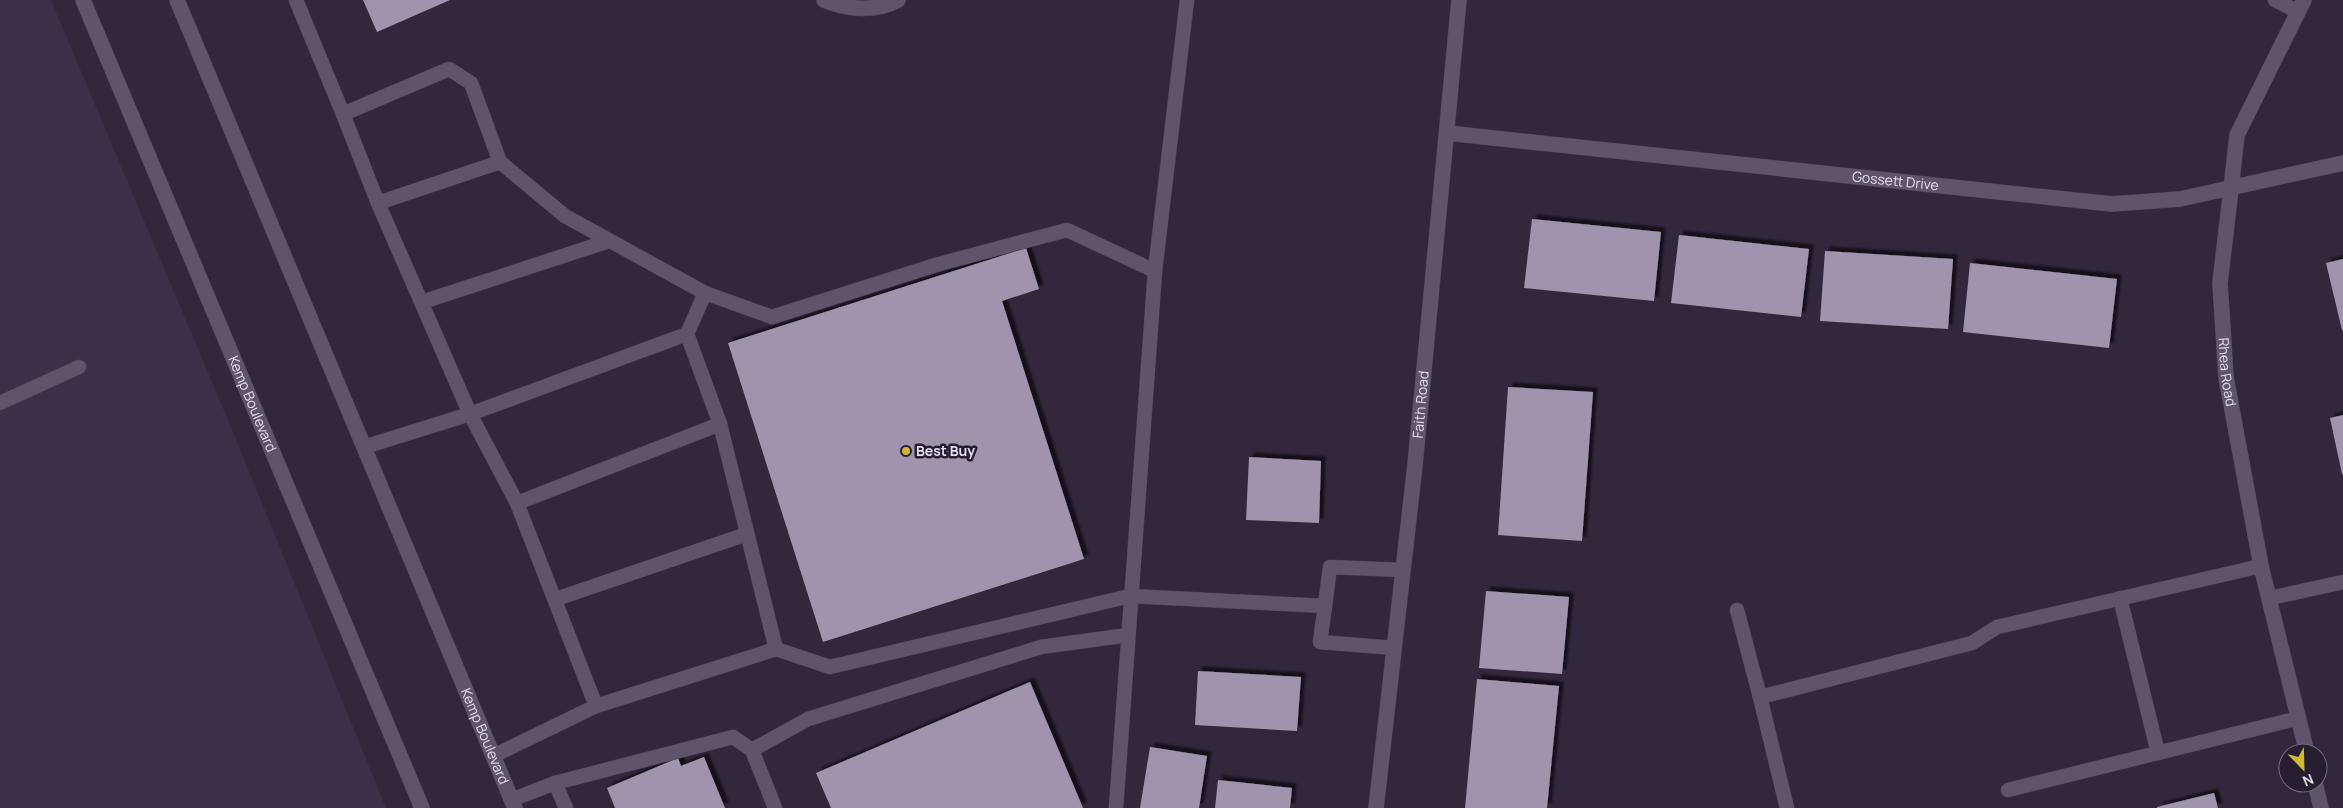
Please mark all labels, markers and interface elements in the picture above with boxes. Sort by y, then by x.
street label: Gossett Drive [1851,166,1940,194]
street label: Rhea Road [2215,337,2241,408]
street label: Kemp Boulevard [224,353,282,455]
street label: Faith Road [1408,370,1433,439]
place label: Best Buy [916,441,975,460]
marker: Best Buy [900,445,912,457]
street label: Kemp Boulevard [457,685,514,787]
north arrow [2278,743,2328,793]
text: N [2300,770,2317,791]

